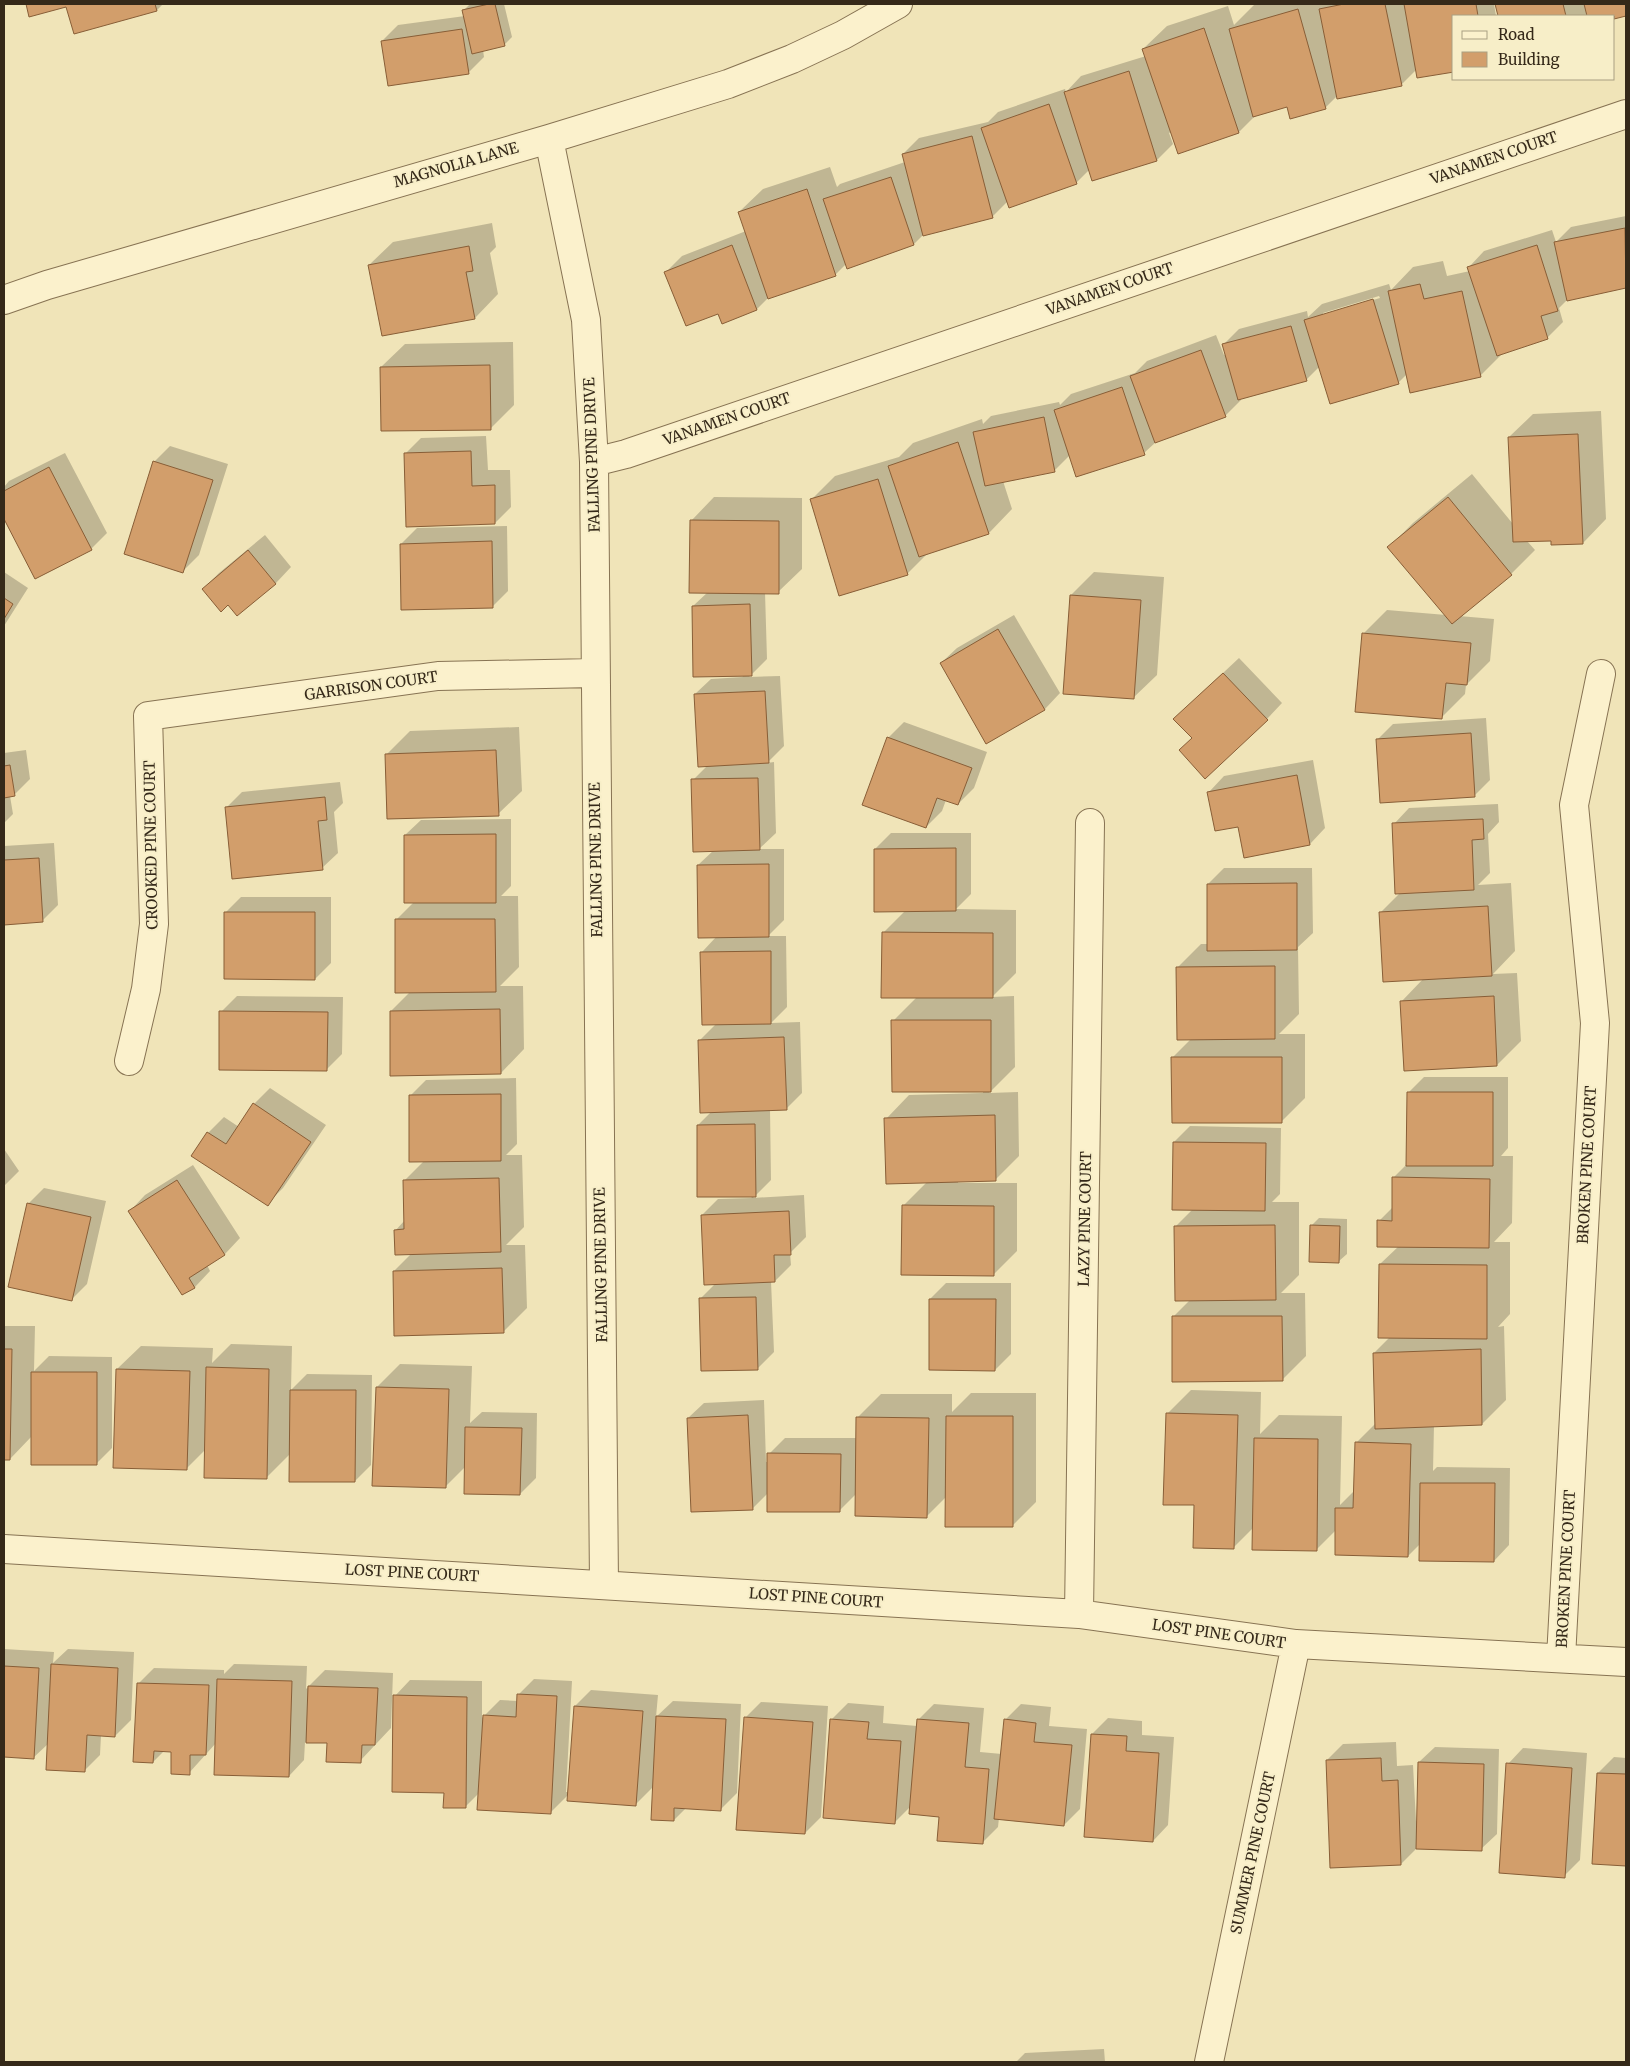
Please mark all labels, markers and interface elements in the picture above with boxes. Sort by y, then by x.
legend [1452,15,1615,80]
text: Road [1498,25,1534,44]
text: Building [1498,50,1560,69]
street label: VANAMEN COURT [1427,127,1561,189]
street label: MAGNOLIA LANE [391,137,521,191]
street label: VANAMEN COURT [1043,258,1177,320]
street label: FALLING PINE DRIVE [579,377,604,533]
street label: VANAMEN COURT [660,388,794,450]
street label: GARRISON COURT [303,667,439,704]
street label: CROOKED PINE COURT [140,760,161,930]
street label: FALLING PINE DRIVE [585,782,606,938]
street label: BROKEN PINE COURT [1573,1085,1600,1245]
street label: LAZY PINE COURT [1074,1151,1095,1287]
street label: FALLING PINE DRIVE [590,1187,611,1343]
street label: BROKEN PINE COURT [1552,1489,1579,1649]
street label: LOST PINE COURT [344,1559,480,1586]
street label: LOST PINE COURT [748,1583,884,1612]
street label: LOST PINE COURT [1151,1615,1288,1652]
street label: SUMMER PINE COURT [1226,1769,1279,1936]

